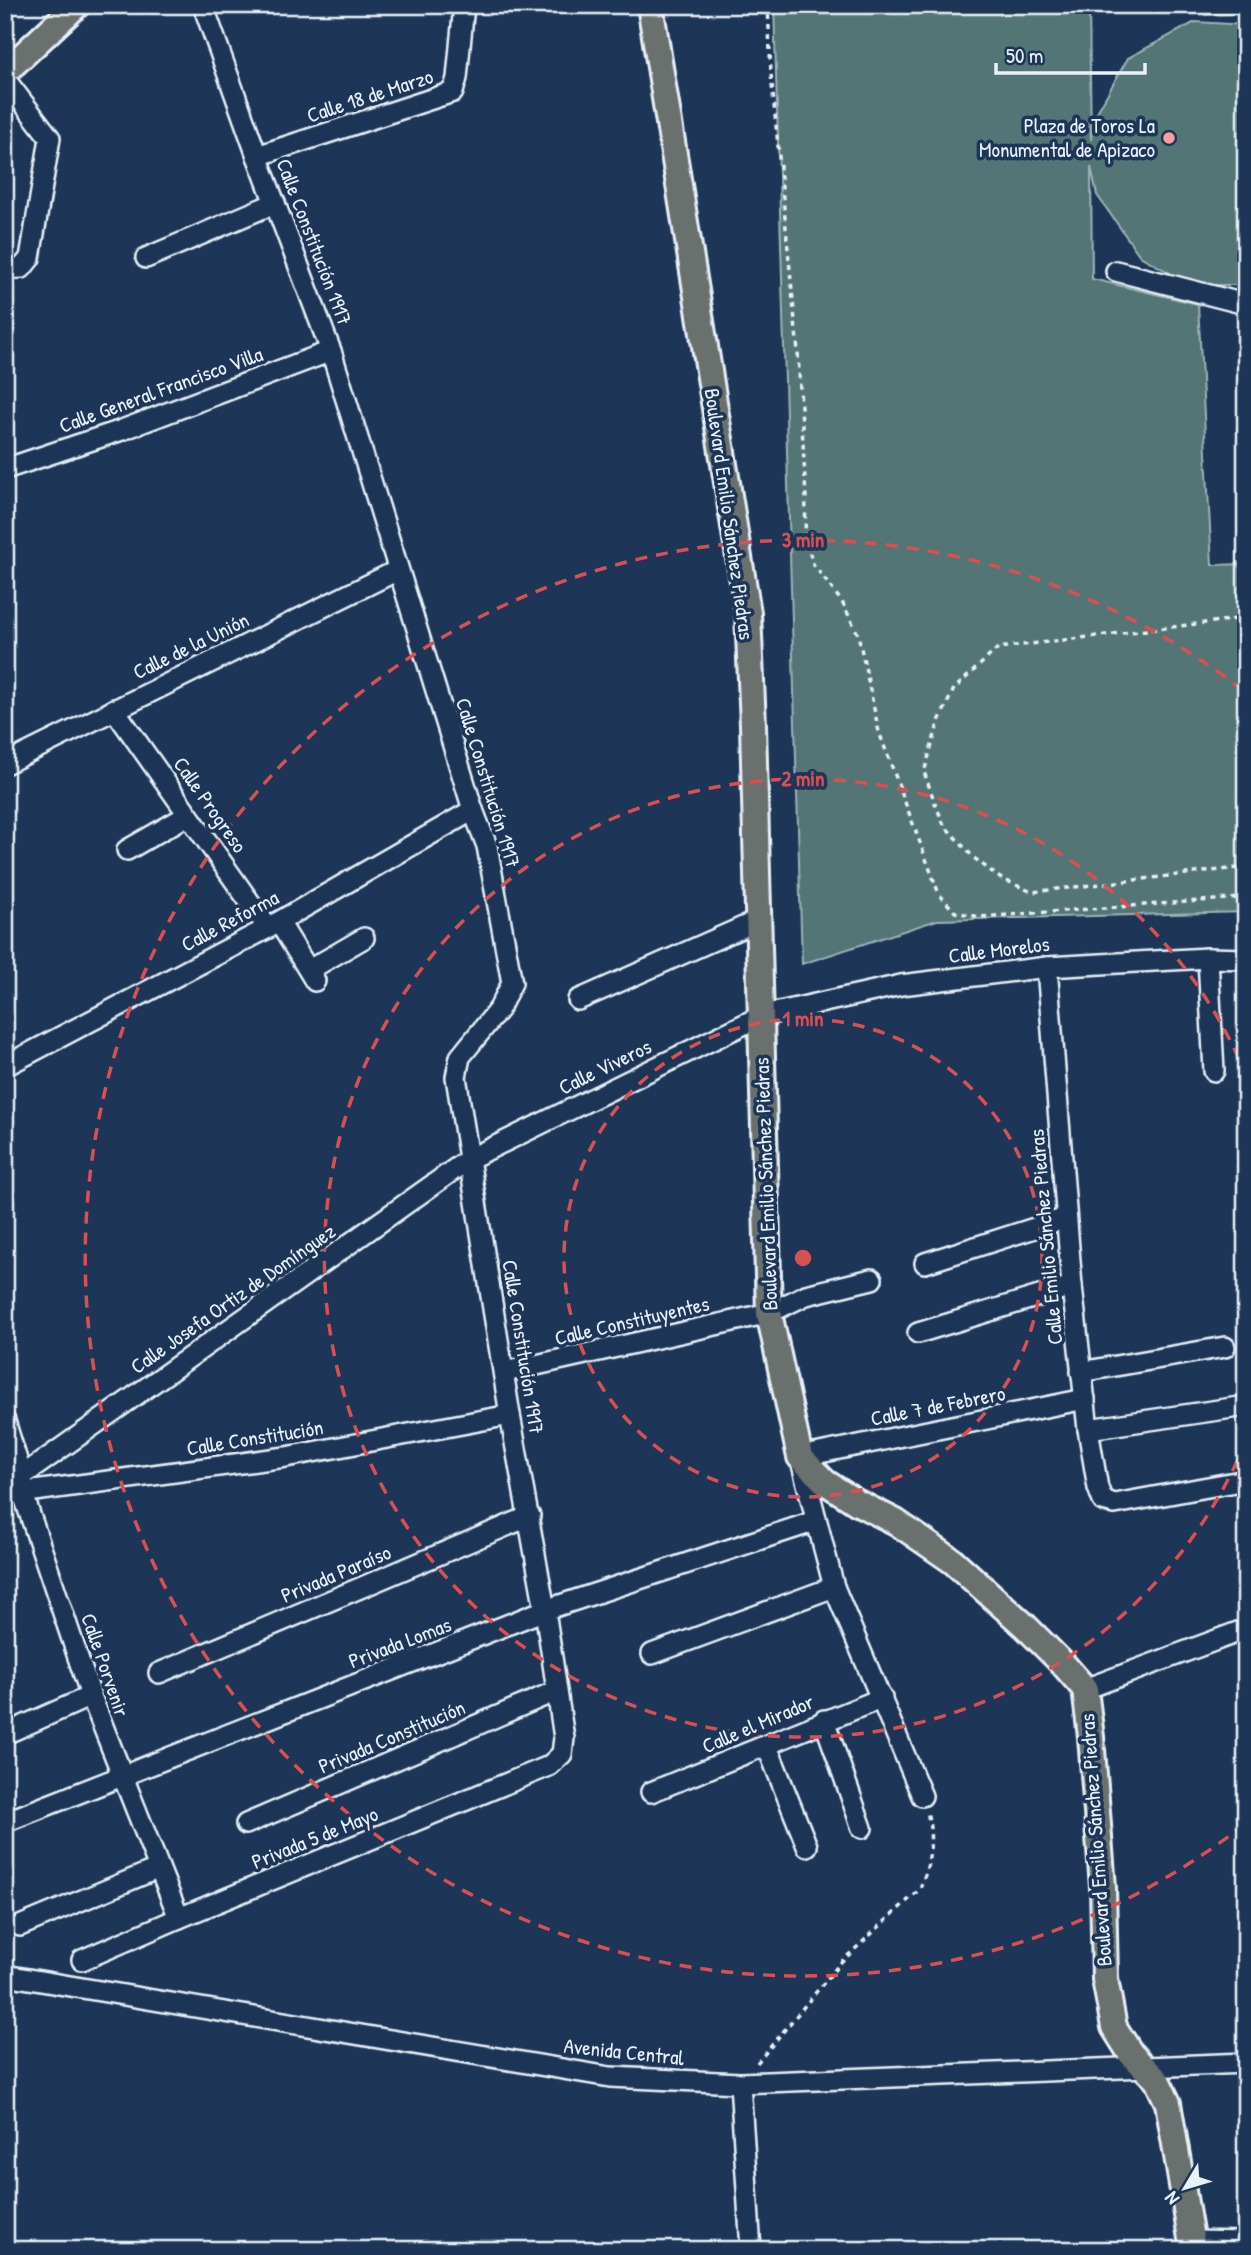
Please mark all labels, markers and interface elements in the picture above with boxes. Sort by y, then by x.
scale bar [996,32,1144,76]
text: 50 m [1006,41,1043,70]
street label: Calle 18 de Marzo [303,61,437,130]
place label: Plaza de Toros La Monumental de Apizaco [979,111,1155,164]
marker: Plaza de Toros La Monumental de Apizaco [1161,130,1177,146]
street label: Calle Constitución 1917 [269,154,360,329]
street label: Calle General Francisco Villa [55,339,267,440]
street label: Boulevard Emilio Sánchez Piedras [698,386,761,641]
text: 3 min [782,525,824,554]
street label: Calle de la Unión [128,605,254,686]
street label: Calle Constitución 1917 [449,694,528,871]
street label: Calle Progreso [167,751,254,858]
text: 2 min [781,764,825,793]
street label: Calle Reforma [176,883,284,958]
street label: Calle Morelos [947,929,1051,970]
text: 1 min [783,1004,823,1033]
street label: Calle Viveros [554,1032,656,1101]
street label: Boulevard Emilio Sánchez Piedras [747,1057,784,1311]
street label: Calle Emilio Sánchez Piedras [1022,1128,1069,1346]
street label: Calle Josefa Ortiz de Domínguez [124,1217,341,1380]
centre of rings [791,1246,815,1270]
street label: Calle Constitución 1917 [495,1258,552,1436]
street label: Calle Constituyentes [552,1289,712,1352]
street label: Calle 7 de Febrero [868,1378,1008,1433]
street label: Calle Constitución [185,1412,325,1463]
street label: Privada Paraíso [276,1537,395,1610]
street label: Calle Porvenir [74,1609,137,1720]
street label: Privada Lomas [344,1610,455,1675]
street label: Calle el Mirador [697,1687,818,1760]
street label: Privada Constitución [314,1693,470,1780]
street label: Boulevard Emilio Sánchez Piedras [1072,1713,1119,1967]
street label: Privada 5 de Mayo [247,1799,382,1876]
street label: Avenida Central [562,2031,686,2072]
north arrow [1150,2154,1220,2224]
text: N [1158,2186,1185,2210]

